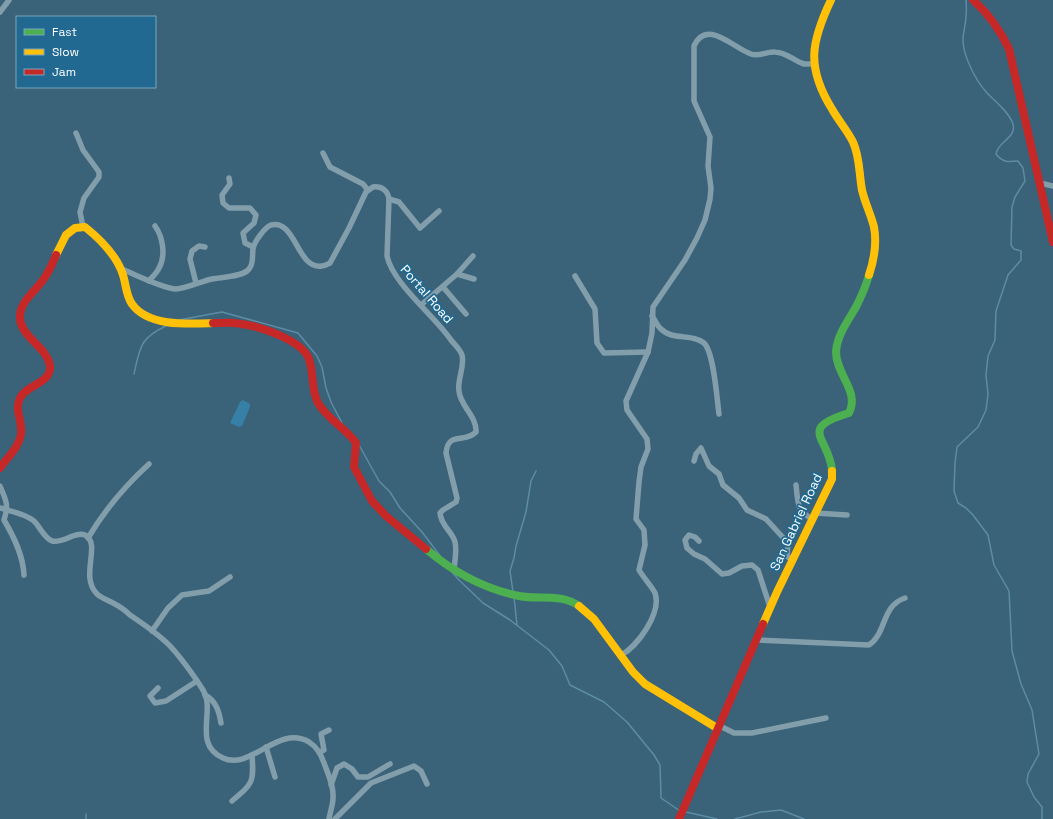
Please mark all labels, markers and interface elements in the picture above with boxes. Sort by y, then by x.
legend [16,16,156,88]
text: Fast [52,24,77,40]
text: Slow [52,44,79,60]
text: Jam [52,64,76,80]
street label: Portal Road [397,261,457,327]
street label: San Gabriel Road [766,471,826,573]

